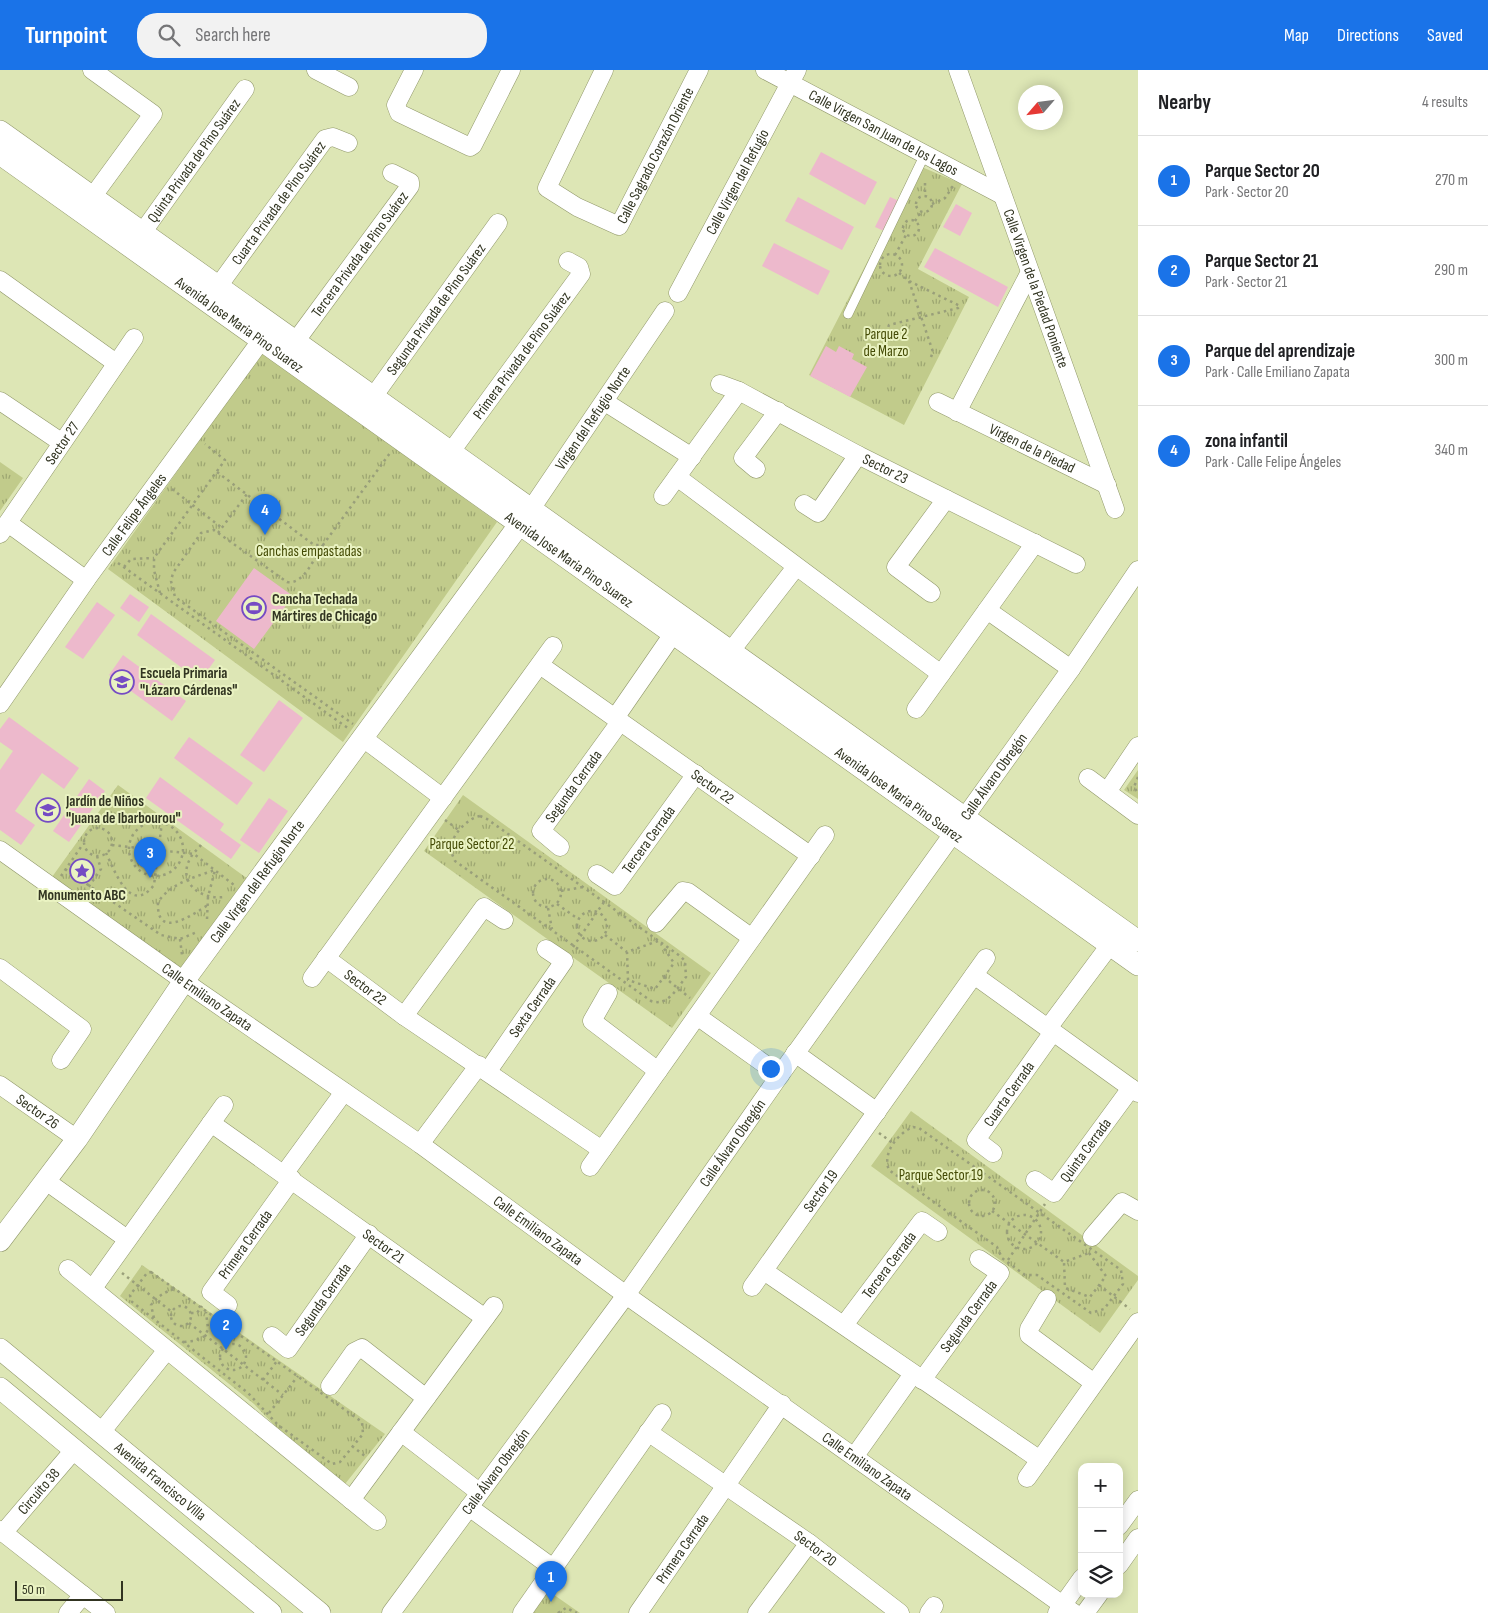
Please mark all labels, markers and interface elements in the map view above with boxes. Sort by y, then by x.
search box [137,13,487,58]
text: Turnpoint [25,21,107,50]
icon: search [155,21,183,49]
text: Search here [195,24,271,47]
text: Map [1284,25,1309,46]
text: Directions [1337,25,1399,46]
text: Saved [1427,25,1463,46]
street label: Calle Sagrado Corazón Oriente [612,84,698,227]
street label: Calle Virgen San Juan de los Lagos [805,85,962,180]
north arrow [1018,85,1063,130]
text: Nearby [1158,90,1211,115]
text: 4 results [1422,93,1468,112]
street label: Quinta Privada de Pino Suárez [143,94,245,226]
street label: Calle Virgen del Refugio [701,126,773,238]
street label: Cuarta Privada de Pino Suárez [227,137,330,269]
text: Parque Sector 20 [1205,160,1320,183]
text: 1 [1171,171,1177,190]
text: 270 m [1435,171,1468,190]
text: Park · Sector 20 [1205,183,1289,202]
street label: Tercera Privada de Pino Suárez [307,187,413,321]
street label: Calle Virgen de la Piedad Poniente [999,206,1073,370]
street label: Segunda Privada de Pino Suárez [382,239,490,379]
text: Parque Sector 21 [1205,250,1318,273]
text: 2 [1170,261,1178,280]
text: 290 m [1434,261,1468,280]
street label: Avenida Jose Maria Pino Suarez [171,272,308,377]
text: Park · Sector 21 [1205,273,1287,292]
street label: Primera Privada de Pino Suárez [468,287,575,423]
park label: Parque 2 de Marzo [863,325,909,361]
text: Parque del aprendizaje [1205,340,1355,363]
text: 3 [1170,351,1178,370]
text: 300 m [1434,351,1468,370]
street label: Virgen del Refugio Norte [551,362,635,474]
text: Park · Calle Emiliano Zapata [1205,363,1350,382]
street label: Sector 27 [41,418,83,468]
street label: Virgen de la Piedad [986,419,1078,477]
text: zona infantil [1205,430,1288,453]
text: 4 [1170,441,1178,460]
text: 340 m [1435,441,1468,460]
street label: Sector 23 [860,449,911,488]
text: Park · Calle Felipe Ángeles [1205,453,1341,472]
street label: Calle Felipe Ángeles [97,469,171,560]
pin: 4 [249,494,281,535]
street label: Avenida Jose Maria Pino Suarez [501,507,638,612]
park label: Canchas empastadas [256,542,362,561]
place label: Cancha Techada Mártires de Chicago [272,590,377,626]
sports icon: Cancha Techada Mártires de Chicago [241,595,267,621]
place label: Escuela Primaria "Lázaro Cárdenas" [140,664,237,700]
school or university icon: Escuela Primaria "Lázaro Cárdenas" [109,669,135,695]
street label: Calle Álvaro Obregón [956,729,1031,824]
street label: Avenida Jose Maria Pino Suarez [830,742,967,847]
street label: Segunda Cerrada [541,746,606,826]
street label: Sector 22 [687,765,738,808]
place label: Jardín de Niños "Juana de Ibarbourou" [65,792,181,828]
school or university icon: Jardín de Niños "Juana de Ibarbourou" [35,797,61,823]
street label: Tercera Cerrada [618,802,680,877]
street label: Calle Virgen del Refugio Norte [205,816,309,947]
park label: Parque Sector 22 [429,835,515,854]
pin: 3 [134,837,166,878]
place icon: Monumento ABC [69,858,95,884]
place label: Monumento ABC [38,886,126,905]
street label: Calle Emiliano Zapata [158,959,256,1035]
street label: Sector 22 [340,965,390,1009]
street label: Sexta Cerrada [505,972,560,1041]
your location [758,1056,784,1082]
street label: Cuarta Cerrada [979,1057,1039,1130]
street label: Sector 26 [12,1090,63,1133]
street label: Calle Álvaro Obregón [695,1095,770,1190]
street label: Quinta Cerrada [1055,1114,1115,1186]
street label: Sector 19 [799,1166,842,1216]
park label: Parque Sector 19 [899,1166,983,1185]
street label: Calle Emiliano Zapata [490,1191,587,1270]
street label: Primera Cerrada [214,1206,277,1283]
street label: Sector 21 [359,1224,409,1268]
street label: Tercera Cerrada [858,1228,920,1302]
street label: Segunda Cerrada [291,1259,355,1340]
street label: Segunda Cerrada [936,1276,1001,1356]
pin: 2 [210,1309,242,1350]
street label: Calle Álvaro Obregón [457,1425,534,1518]
street label: Calle Emiliano Zapata [818,1428,916,1505]
street label: Avenida Francisco Villa [110,1437,210,1525]
map controls [1078,1463,1123,1598]
button: + [1078,1463,1123,1508]
street label: Circuito 38 [14,1464,64,1518]
button: − [1078,1508,1123,1553]
street label: Primera Cerrada [652,1510,713,1587]
street label: Sector 20 [791,1526,841,1571]
button: layers [1078,1553,1123,1598]
pin: 1 [535,1561,567,1602]
scale bar [15,1578,122,1601]
text: 50 m [22,1581,45,1598]

